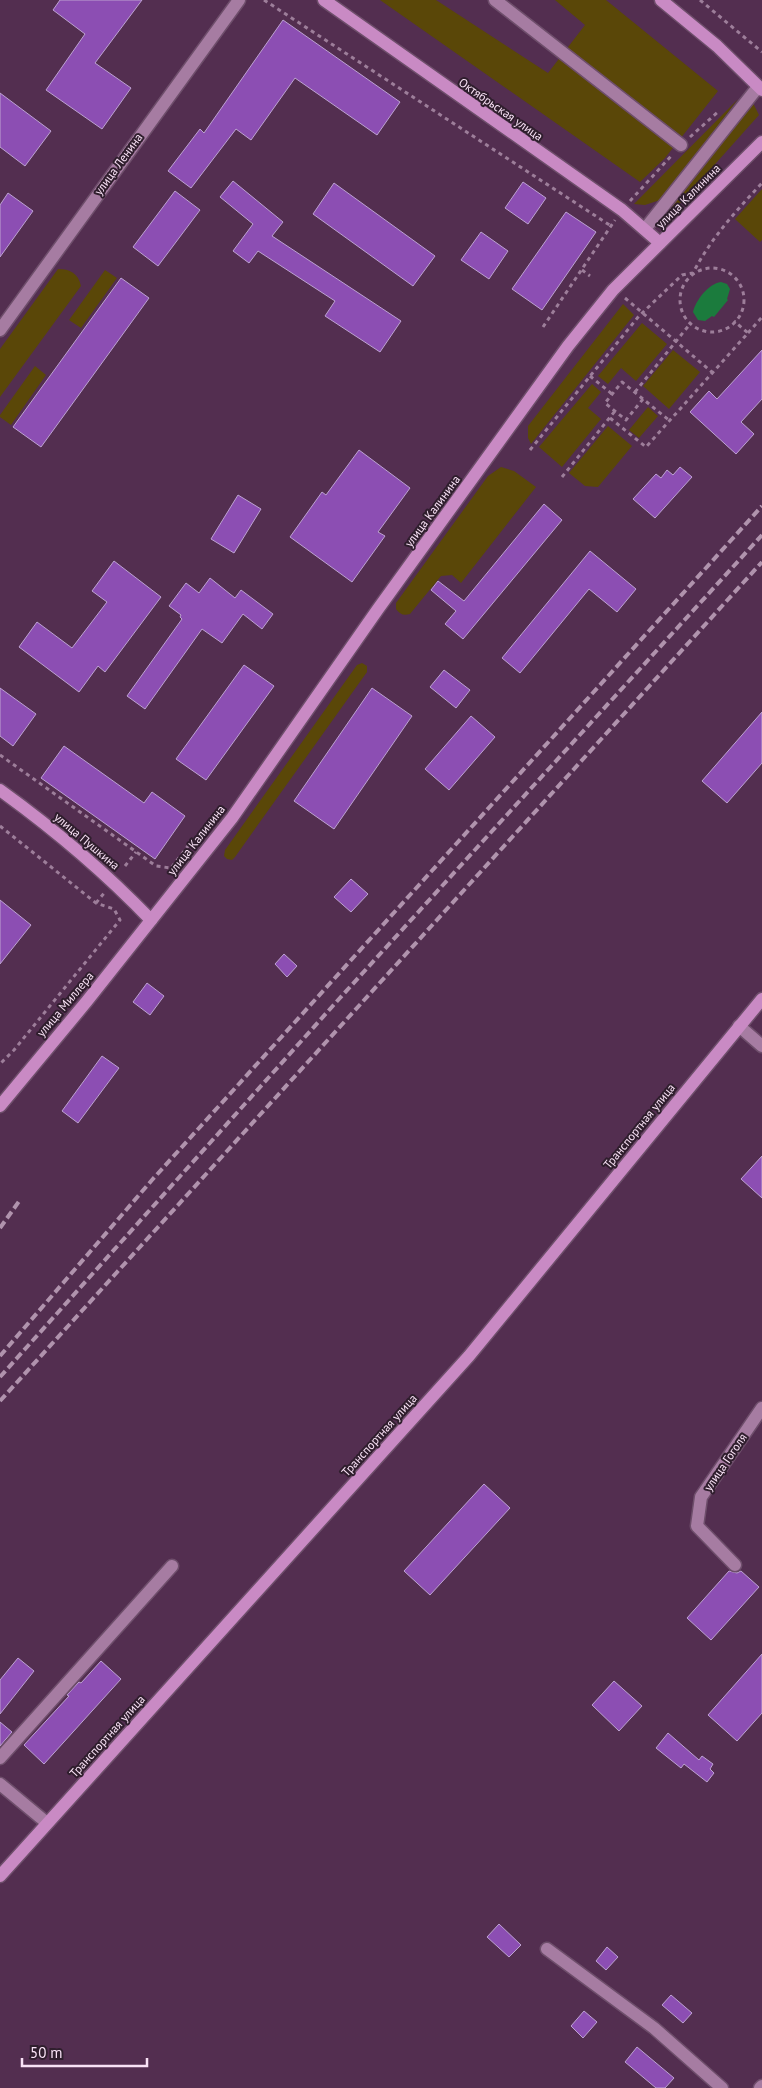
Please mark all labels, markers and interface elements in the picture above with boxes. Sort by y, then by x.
street label: Октябрьская улица [456,74,546,144]
street label: улица Ленина [91,130,145,198]
street label: улица Калинина [653,161,723,231]
street label: улица Калинина [401,472,463,550]
street label: улица Калинина [164,802,228,878]
street label: улица Пушкина [51,809,123,873]
street label: улица Миллера [33,968,97,1040]
street label: Транспортная улица [600,1080,678,1172]
street label: Транспортная улица [338,1391,420,1479]
street label: улица Гоголя [700,1430,750,1494]
street label: Транспортная улица [66,1692,148,1780]
scale bar [22,2036,148,2068]
text: 50 m [30,2043,63,2062]

